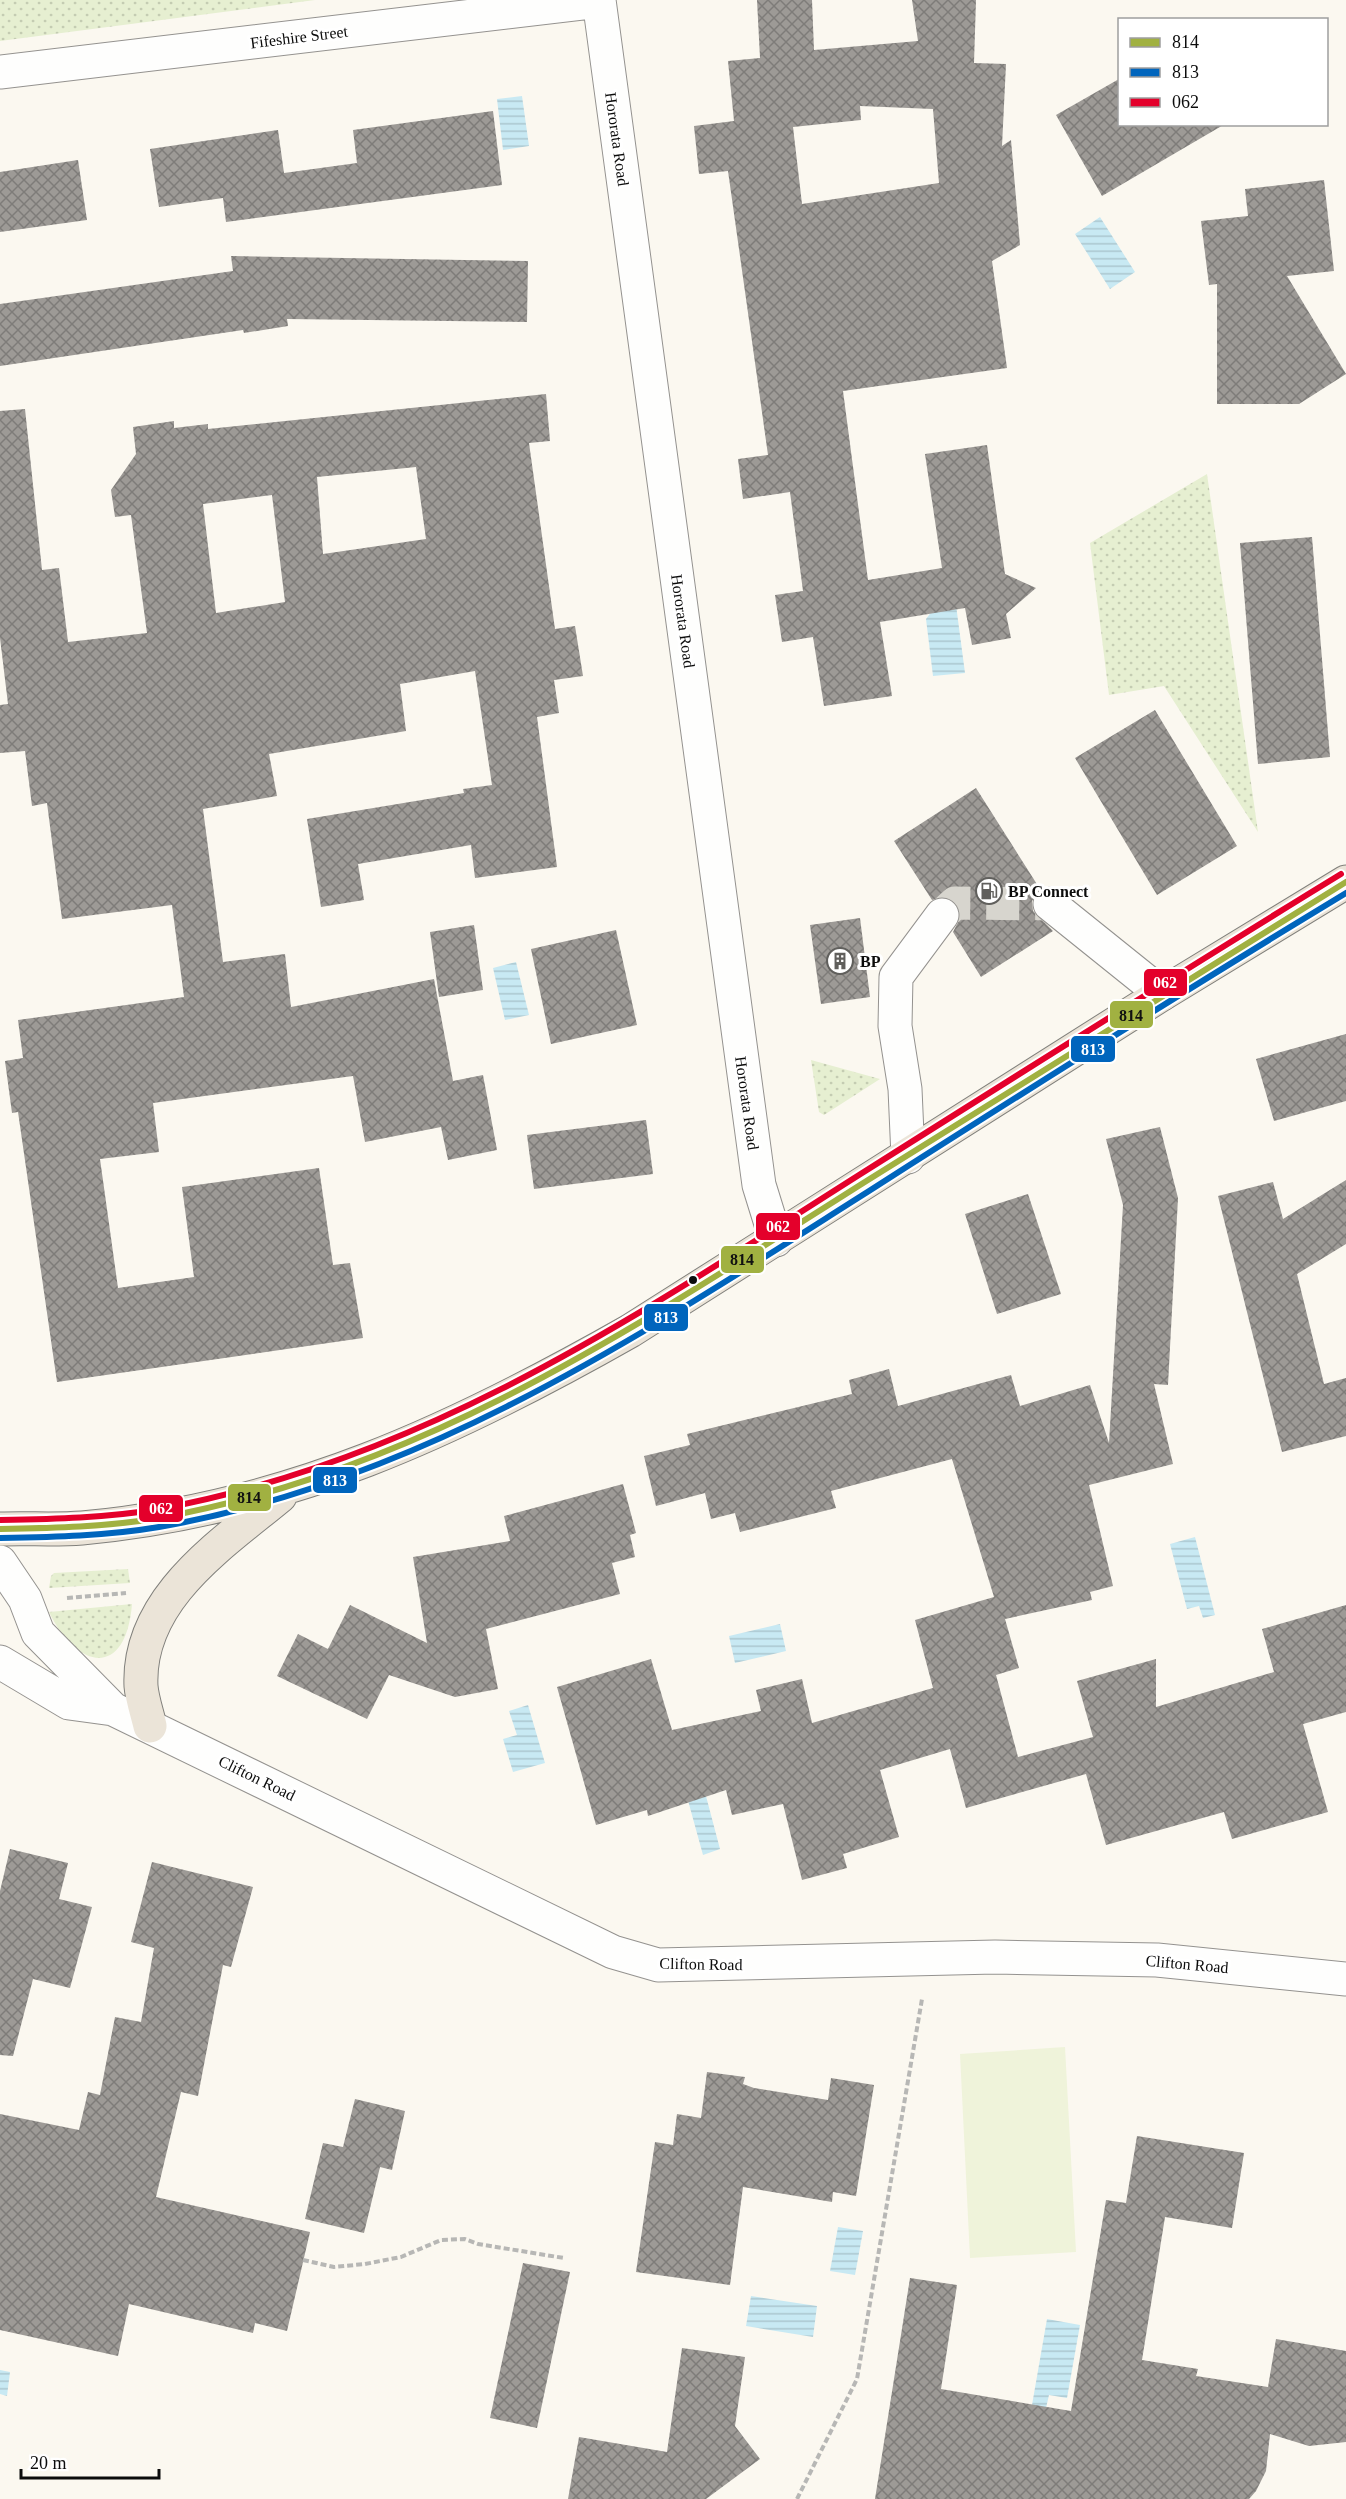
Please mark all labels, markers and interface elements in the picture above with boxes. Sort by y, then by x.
legend [1118,18,1328,126]
street label: Fifeshire Street [249,23,349,51]
text: 814 [1172,32,1199,52]
text: 813 [1172,62,1199,82]
street label: Hororata Road [602,91,632,187]
text: 062 [1172,92,1199,112]
street label: Hororata Road [668,573,698,669]
fuel station icon: BP Connect [974,876,1004,906]
place label: BP Connect [1008,883,1089,900]
building icon: BP [825,946,855,976]
place label: BP [860,953,881,970]
line badge: 062 [1143,968,1188,997]
text: 062 [1153,974,1177,991]
line badge: 814 [1109,1000,1154,1029]
text: 814 [1119,1007,1143,1024]
line badge: 813 [1070,1035,1116,1063]
text: 813 [1081,1041,1105,1058]
street label: Hororata Road [732,1055,762,1151]
line badge: 062 [755,1212,801,1241]
text: 062 [766,1218,790,1235]
line badge: 814 [720,1245,765,1274]
text: 814 [730,1251,754,1268]
unlabelled marker [687,1274,699,1286]
line badge: 813 [643,1303,689,1332]
text: 813 [654,1309,678,1326]
line badge: 813 [312,1466,358,1494]
text: 813 [323,1472,347,1489]
line badge: 814 [227,1483,272,1512]
text: 814 [237,1489,261,1506]
line badge: 062 [138,1494,184,1523]
text: 062 [149,1500,173,1517]
street label: Clifton Road [216,1752,298,1804]
street label: Clifton Road [1145,1952,1229,1976]
street label: Clifton Road [659,1955,743,1973]
scale bar [21,2442,159,2480]
text: 20 m [30,2453,67,2473]

